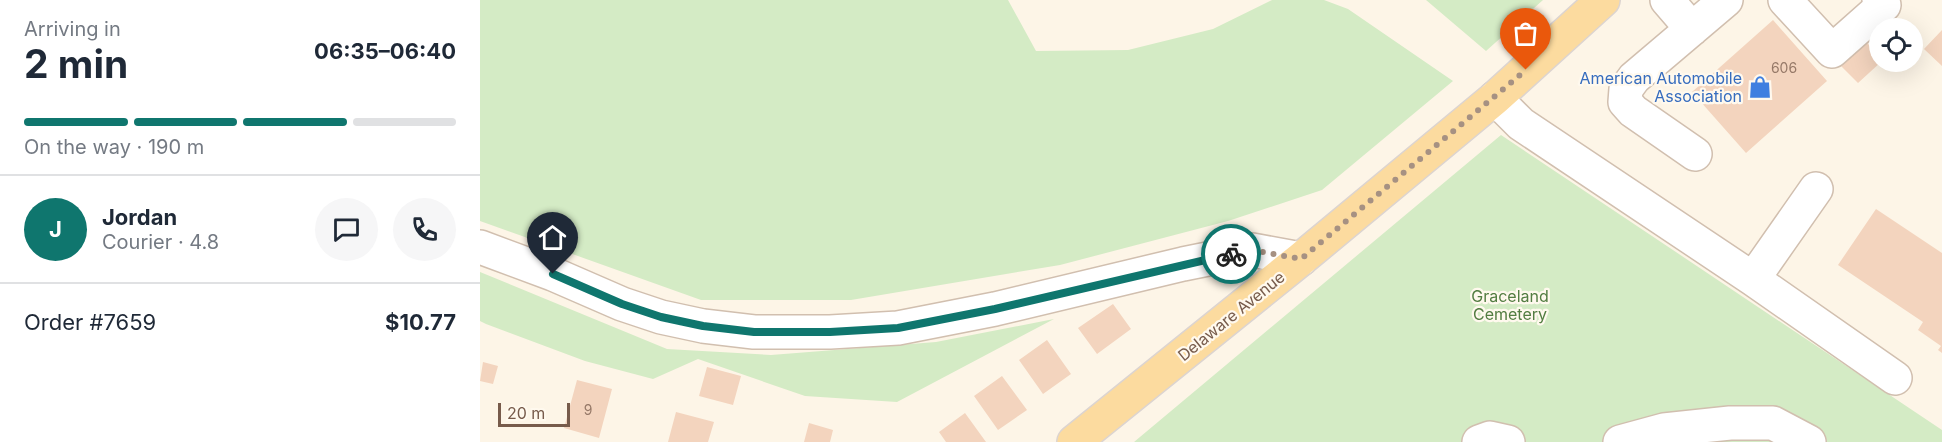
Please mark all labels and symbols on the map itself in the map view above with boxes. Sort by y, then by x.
pin [1500,8,1551,70]
house number: 606 [1771,59,1797,76]
place label: American Automobile Association [1580,68,1742,106]
shop icon: American Automobile Association [1747,74,1773,100]
pin [527,212,578,274]
courier [1201,224,1261,284]
street label: Delaware Avenue [1174,267,1288,365]
park label: Graceland Cemetery [1471,286,1549,324]
scale bar [498,400,570,428]
house number: 9 [584,401,592,418]

